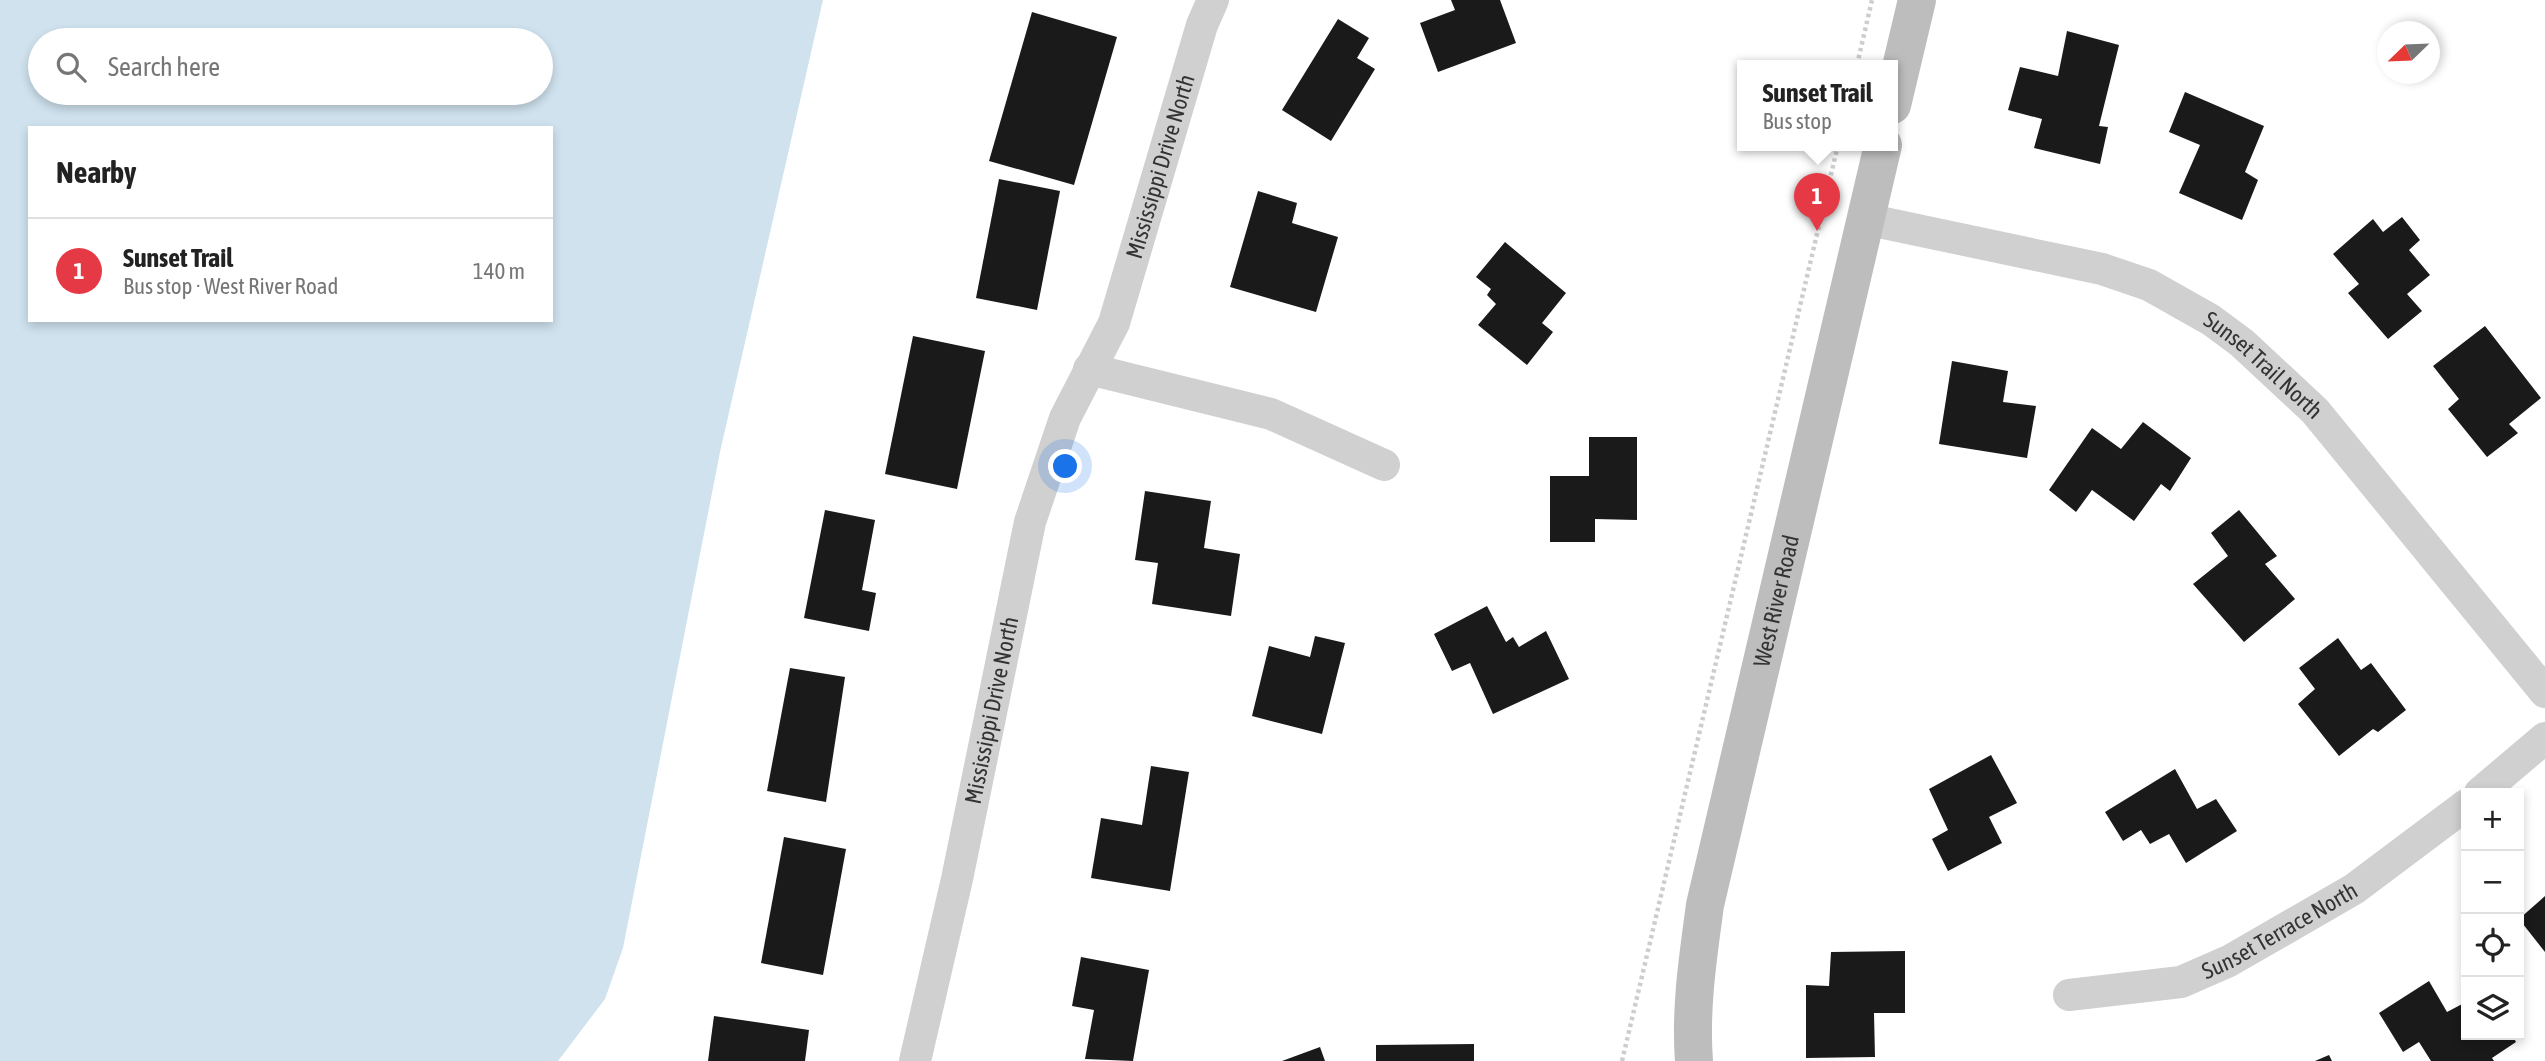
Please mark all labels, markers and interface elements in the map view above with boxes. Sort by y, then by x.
north arrow [2377,21,2440,84]
search box [28,28,553,105]
icon: search [52,48,90,86]
text: Search here [108,52,220,82]
popup [1737,60,1898,151]
street label: Mississippi Drive North [1121,71,1200,262]
text: Sunset Trail [1762,78,1873,108]
text: Bus stop [1762,108,1832,134]
text: Nearby [56,155,136,189]
pin: 1 [1794,173,1840,231]
text: Sunset Trail [123,243,233,273]
text: 1 [74,258,84,284]
text: 140 m [473,258,525,284]
text: Bus stop · West River Road [123,273,338,299]
street label: Sunset Trail North [2200,306,2328,424]
your location [1048,449,1082,483]
street label: West River Road [1748,532,1804,669]
street label: Mississippi Drive North [960,614,1023,806]
map controls [2461,788,2524,1040]
button: + [2461,788,2524,851]
button: − [2461,851,2524,914]
street label: Sunset Terrace North [2198,877,2362,984]
button: locate [2461,914,2524,977]
button: layers [2461,977,2524,1040]

